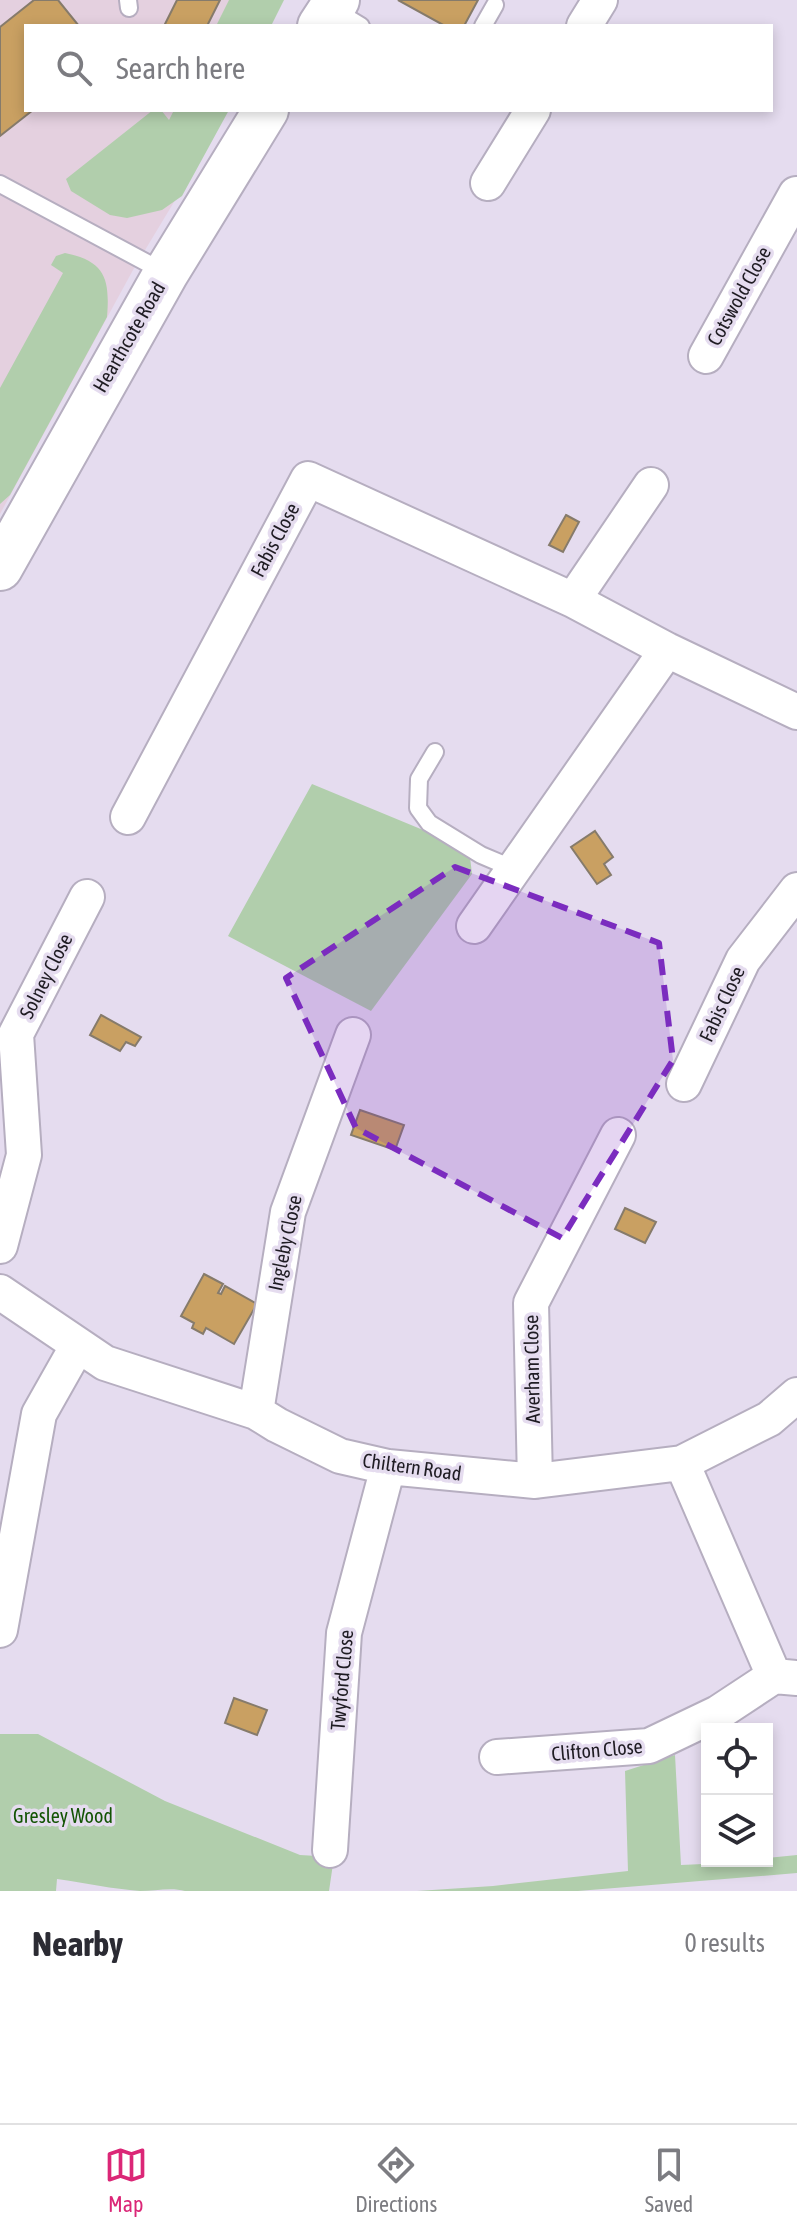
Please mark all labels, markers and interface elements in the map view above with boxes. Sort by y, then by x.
search box [24,24,773,112]
icon: search [52,46,96,90]
text: Search here [116,51,245,85]
street label: Cotswold Close [702,242,775,349]
street label: Hearthcote Road [88,278,169,396]
street label: Fabis Close [246,499,304,581]
street label: Solney Close [14,929,77,1022]
street label: Fabis Close [694,962,749,1045]
street label: Ingleby Close [263,1193,306,1293]
street label: Averham Close [519,1315,544,1424]
street label: Chiltern Road [361,1448,463,1485]
street label: Twyford Close [326,1629,357,1731]
map controls [701,1723,773,1867]
button: locate [701,1723,773,1795]
street label: Clifton Close [550,1734,644,1765]
button: layers [701,1795,773,1867]
park label: Gresley Wood [13,1804,113,1827]
text: Nearby [32,1924,123,1963]
text: 0 results [684,1928,765,1958]
tab: Map [104,2143,148,2217]
tab: Directions [355,2143,437,2217]
tab: Saved [645,2143,693,2217]

